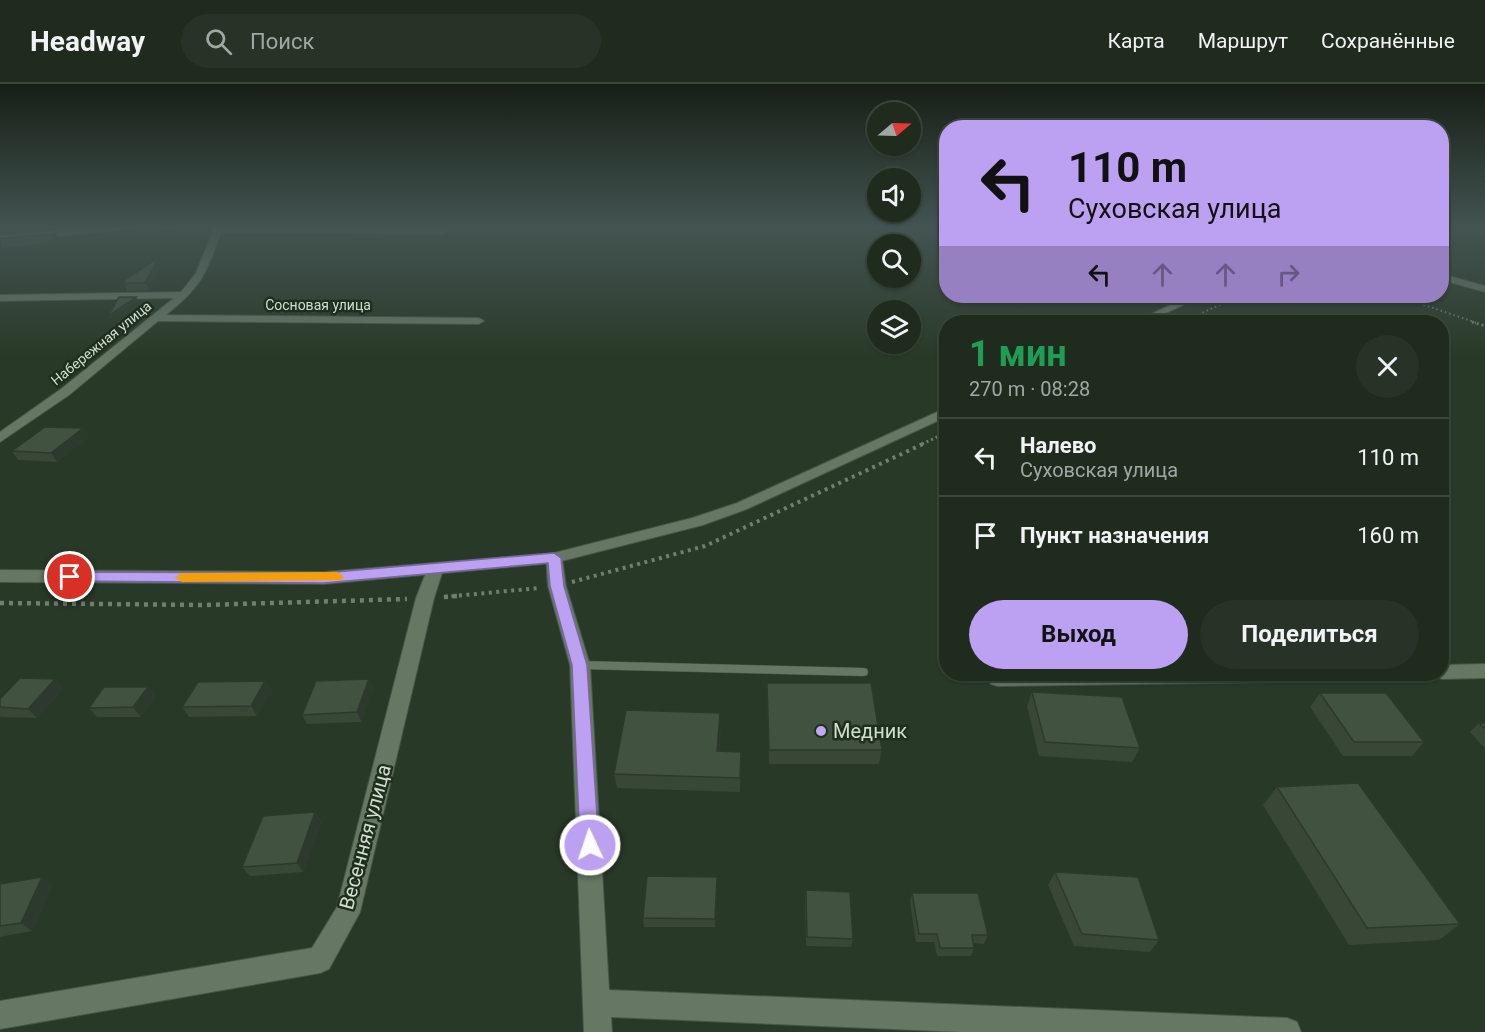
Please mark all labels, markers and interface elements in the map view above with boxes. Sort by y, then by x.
search box [181,14,601,68]
text: Headway [30,25,145,58]
icon: search [202,25,235,58]
text: Поиск [250,29,314,54]
text: Карта [1108,29,1165,53]
text: Маршрут [1198,29,1288,53]
text: Сохранённые [1321,29,1455,53]
north arrow [867,102,921,156]
map controls [867,102,921,354]
text: 110 m [1068,143,1187,192]
icon: left [969,144,1047,222]
button: sound [867,168,921,222]
text: Суховская улица [1068,193,1281,225]
button: search [867,234,921,288]
icon: left [1083,258,1116,291]
icon: ahead [1146,258,1179,291]
icon: ahead [1209,258,1242,291]
icon: right [1272,258,1305,291]
street label: Сосновая улица [265,297,371,313]
street label: Набережная улица [48,298,154,388]
button: layers [867,300,921,354]
text: 1 мин [969,333,1067,375]
button: close [1356,335,1419,398]
text: 270 m · 08:28 [969,377,1090,401]
text: Налево [1020,433,1097,458]
icon: left [969,441,1002,474]
text: 110 m [1357,445,1419,470]
text: Суховская улица [1020,458,1178,482]
icon: arrive [969,519,1002,552]
text: Пункт назначения [1020,523,1209,548]
text: 160 m [1357,523,1419,548]
pin [44,551,95,602]
icon: arrive [53,560,86,593]
button: Выход [969,600,1188,669]
button: Поделиться [1200,600,1419,669]
place label: Медник [833,719,907,743]
marker: Медник [814,724,828,738]
street label: Весенняя улица [334,762,396,912]
position arrow [558,813,622,877]

